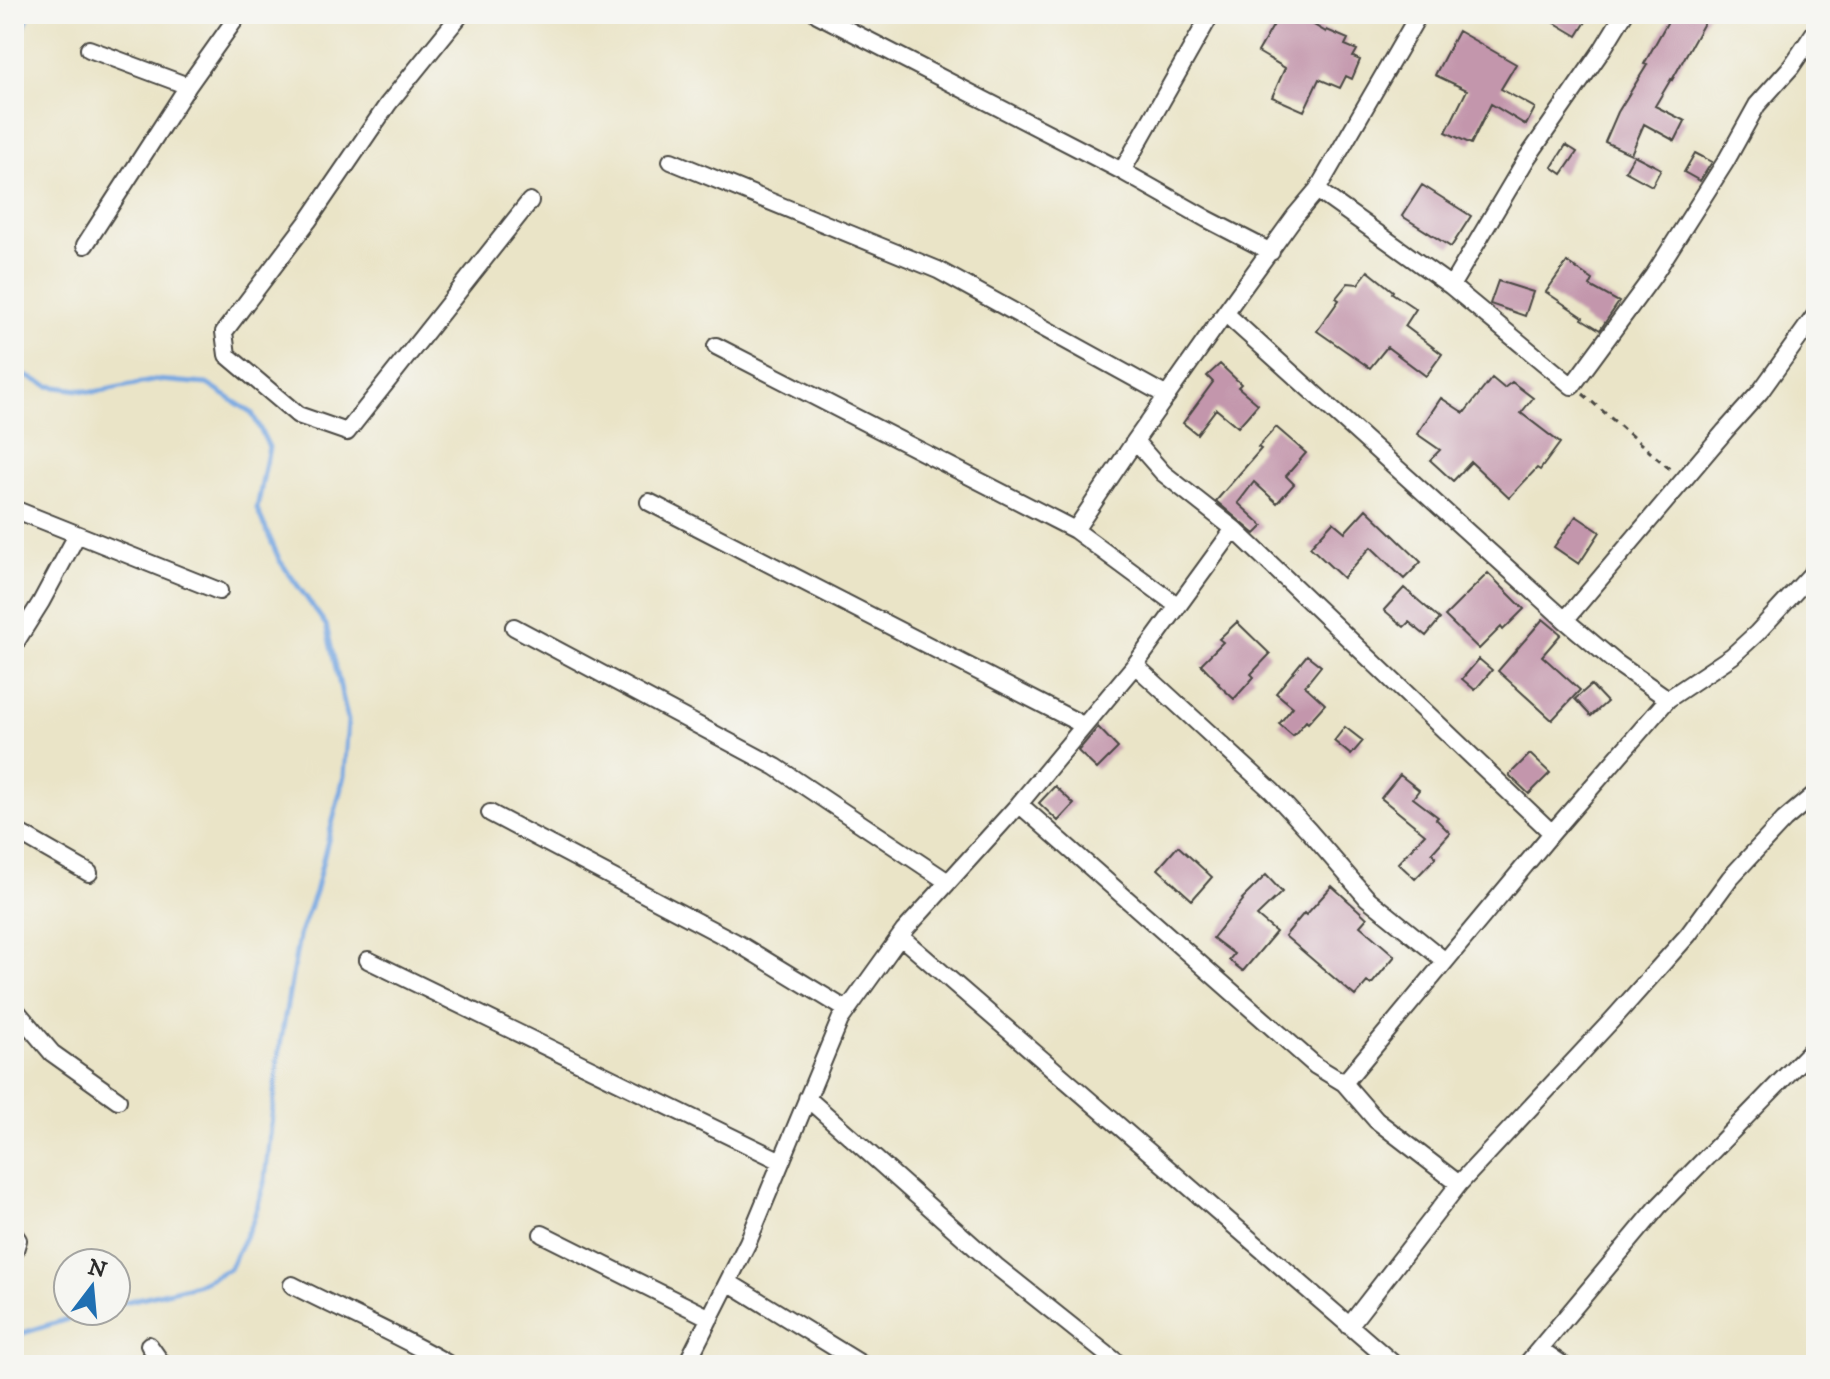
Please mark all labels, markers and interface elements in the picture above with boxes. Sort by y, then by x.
north arrow [52,1247,132,1327]
text: N [85,1254,110,1285]

